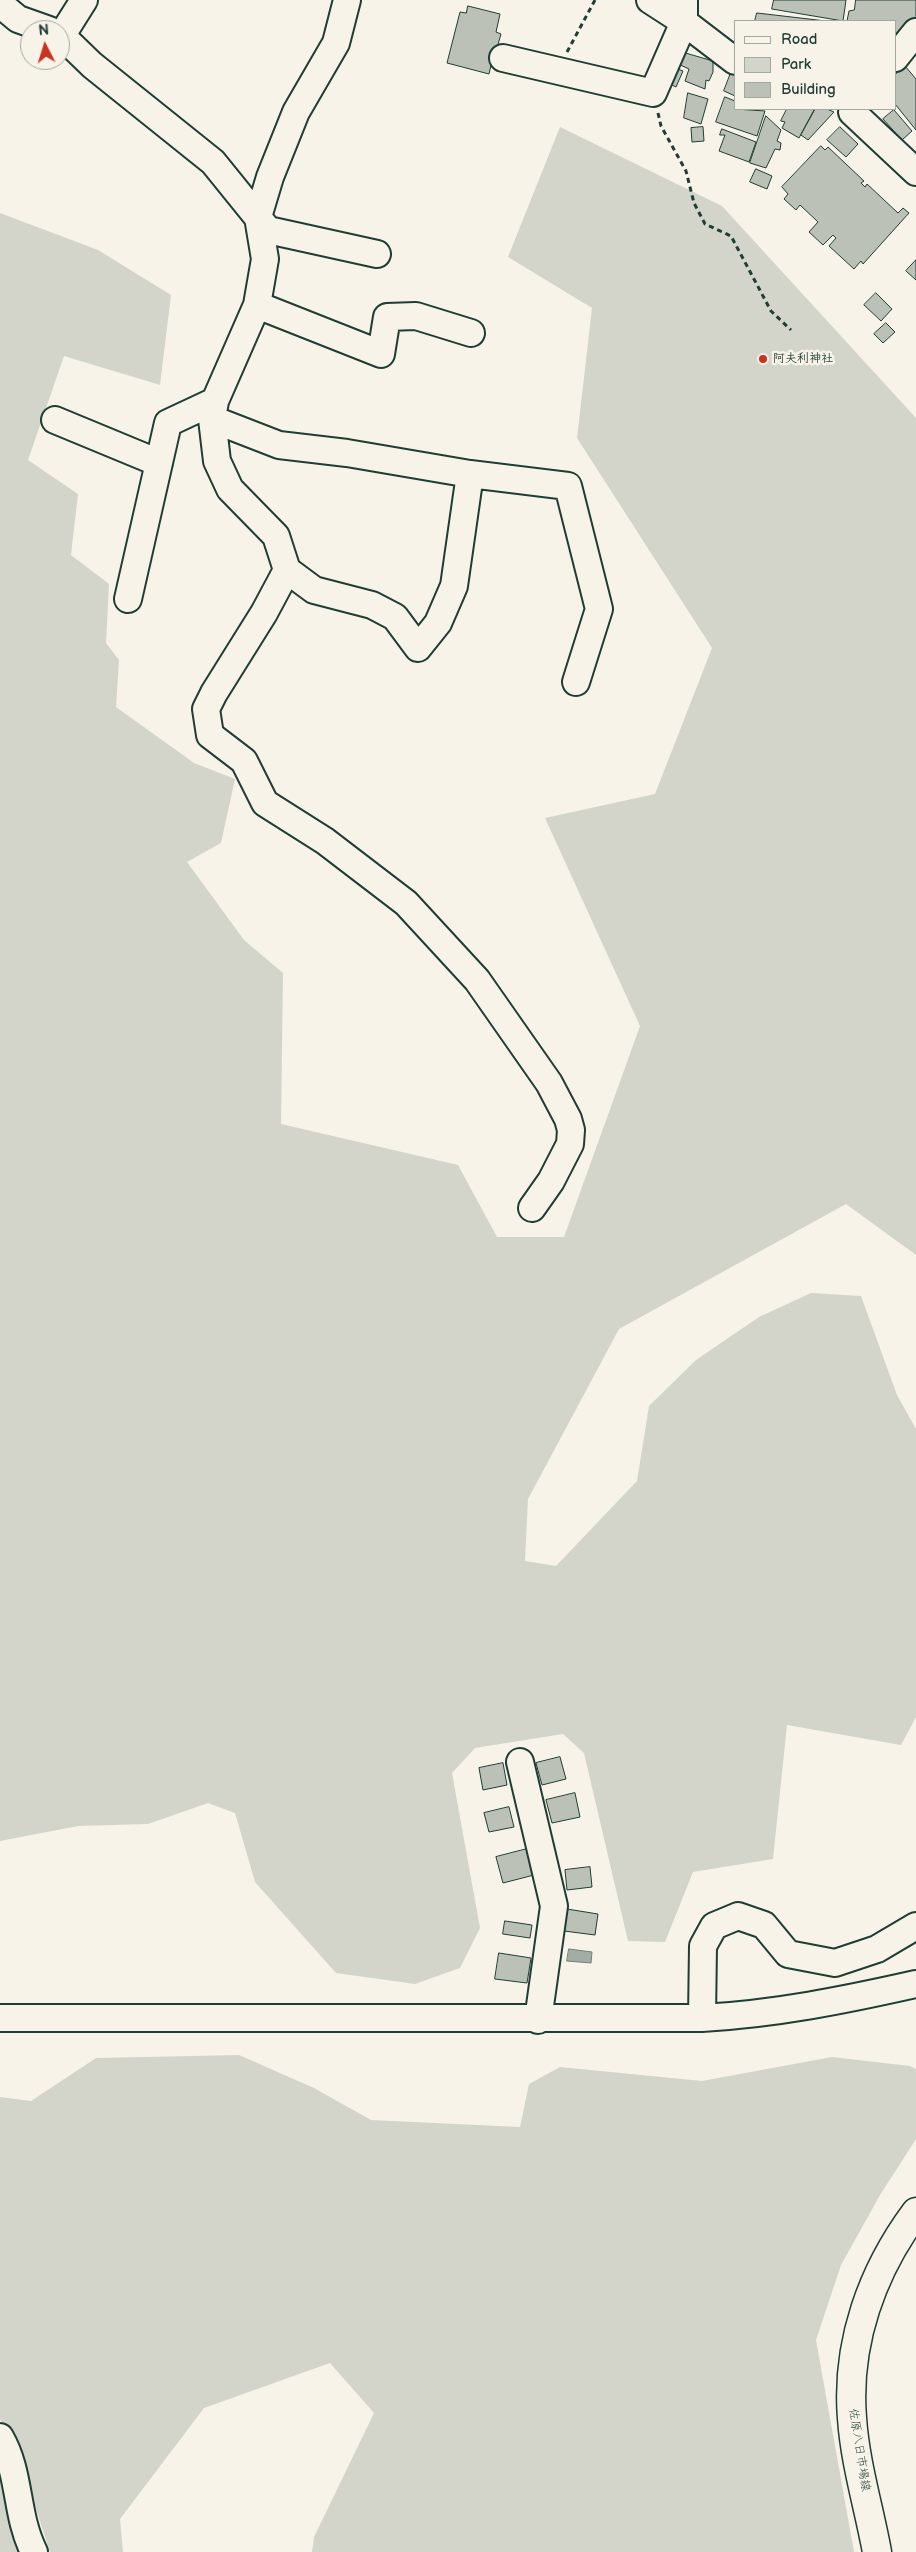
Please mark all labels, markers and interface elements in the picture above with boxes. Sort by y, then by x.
north arrow [20,20,70,70]
legend [734,20,896,110]
text: N [38,22,50,39]
text: Road [781,30,817,49]
text: Park [781,55,811,74]
text: Building [781,80,836,99]
place label: 阿夫利神社 [773,352,833,366]
marker: 阿夫利神社 [757,353,769,365]
street label: 佐原八日市場線 [845,2407,873,2493]

